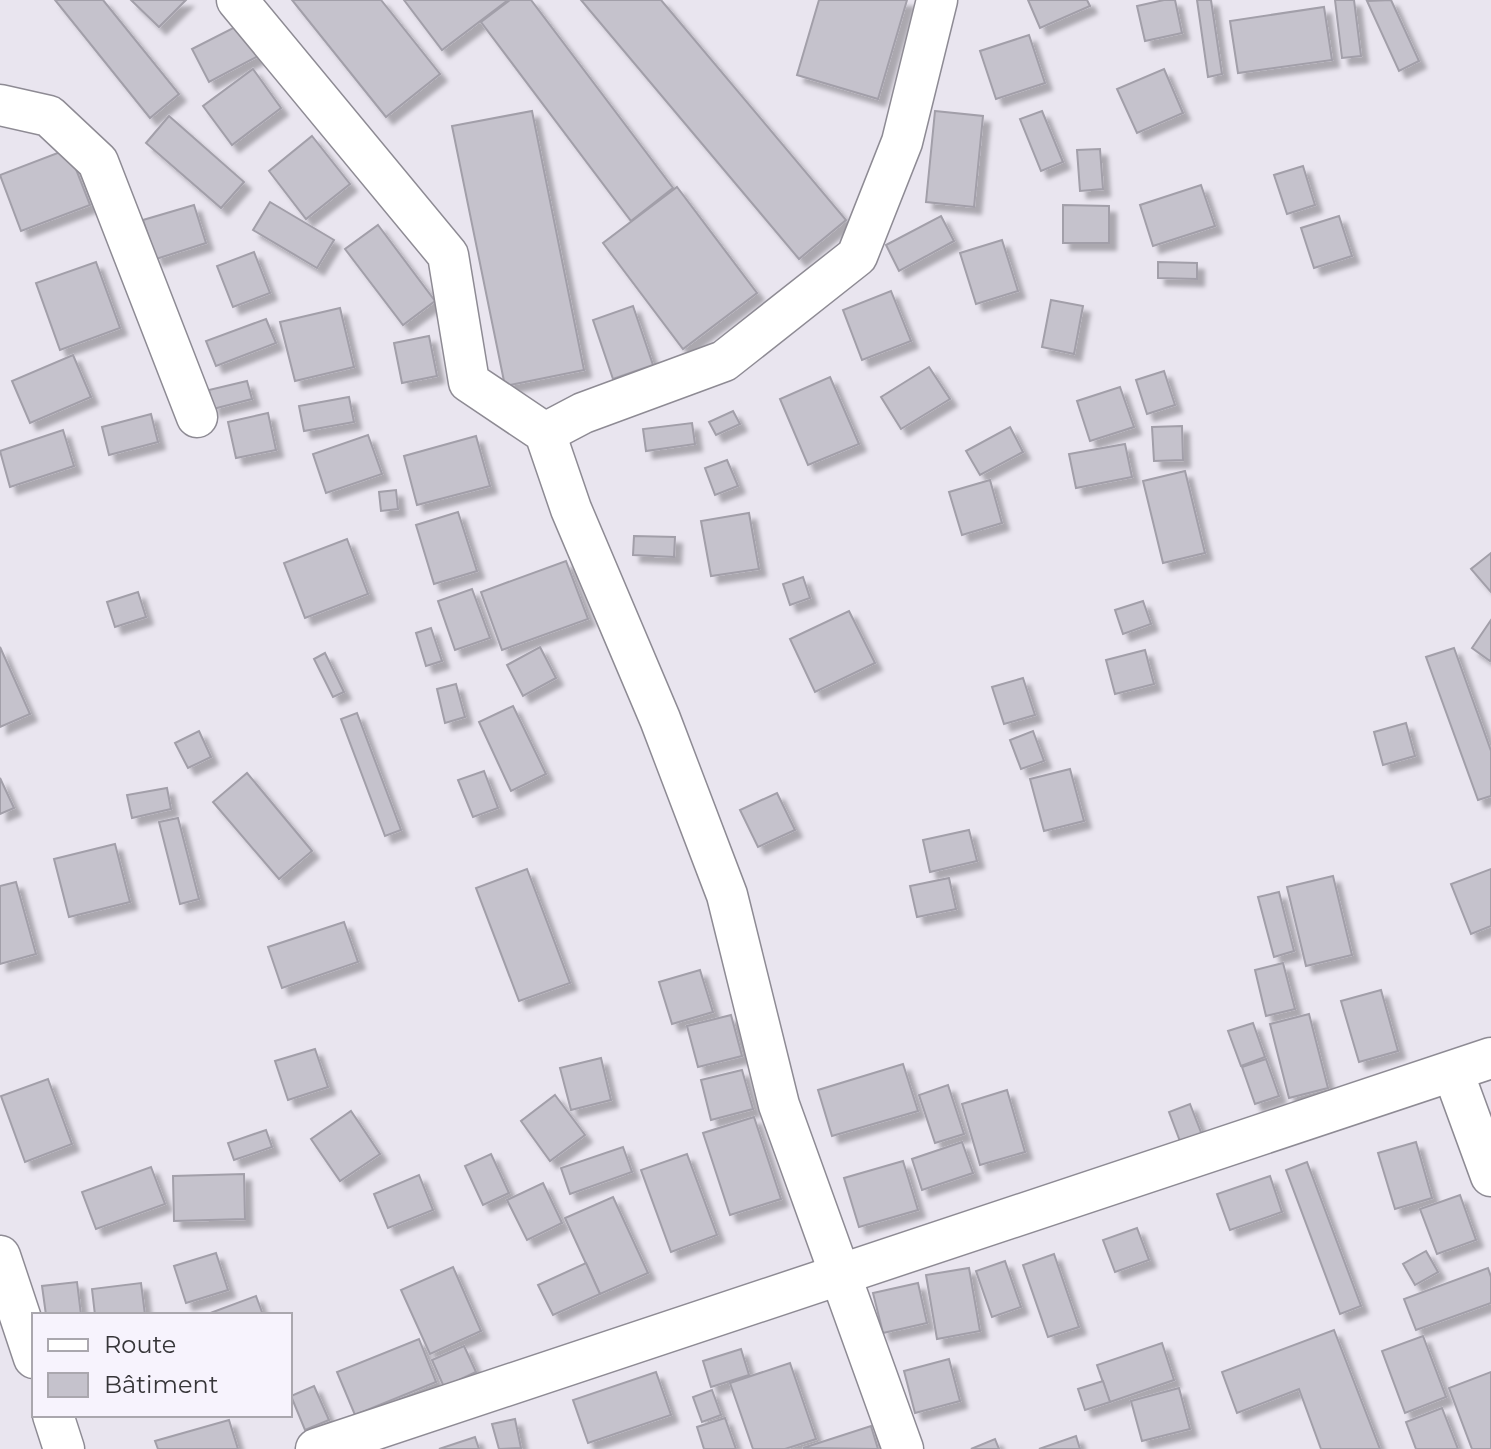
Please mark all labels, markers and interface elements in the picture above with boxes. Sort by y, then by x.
legend [32,1313,292,1417]
text: Route [104,1330,176,1359]
text: Bâtiment [104,1370,219,1399]

